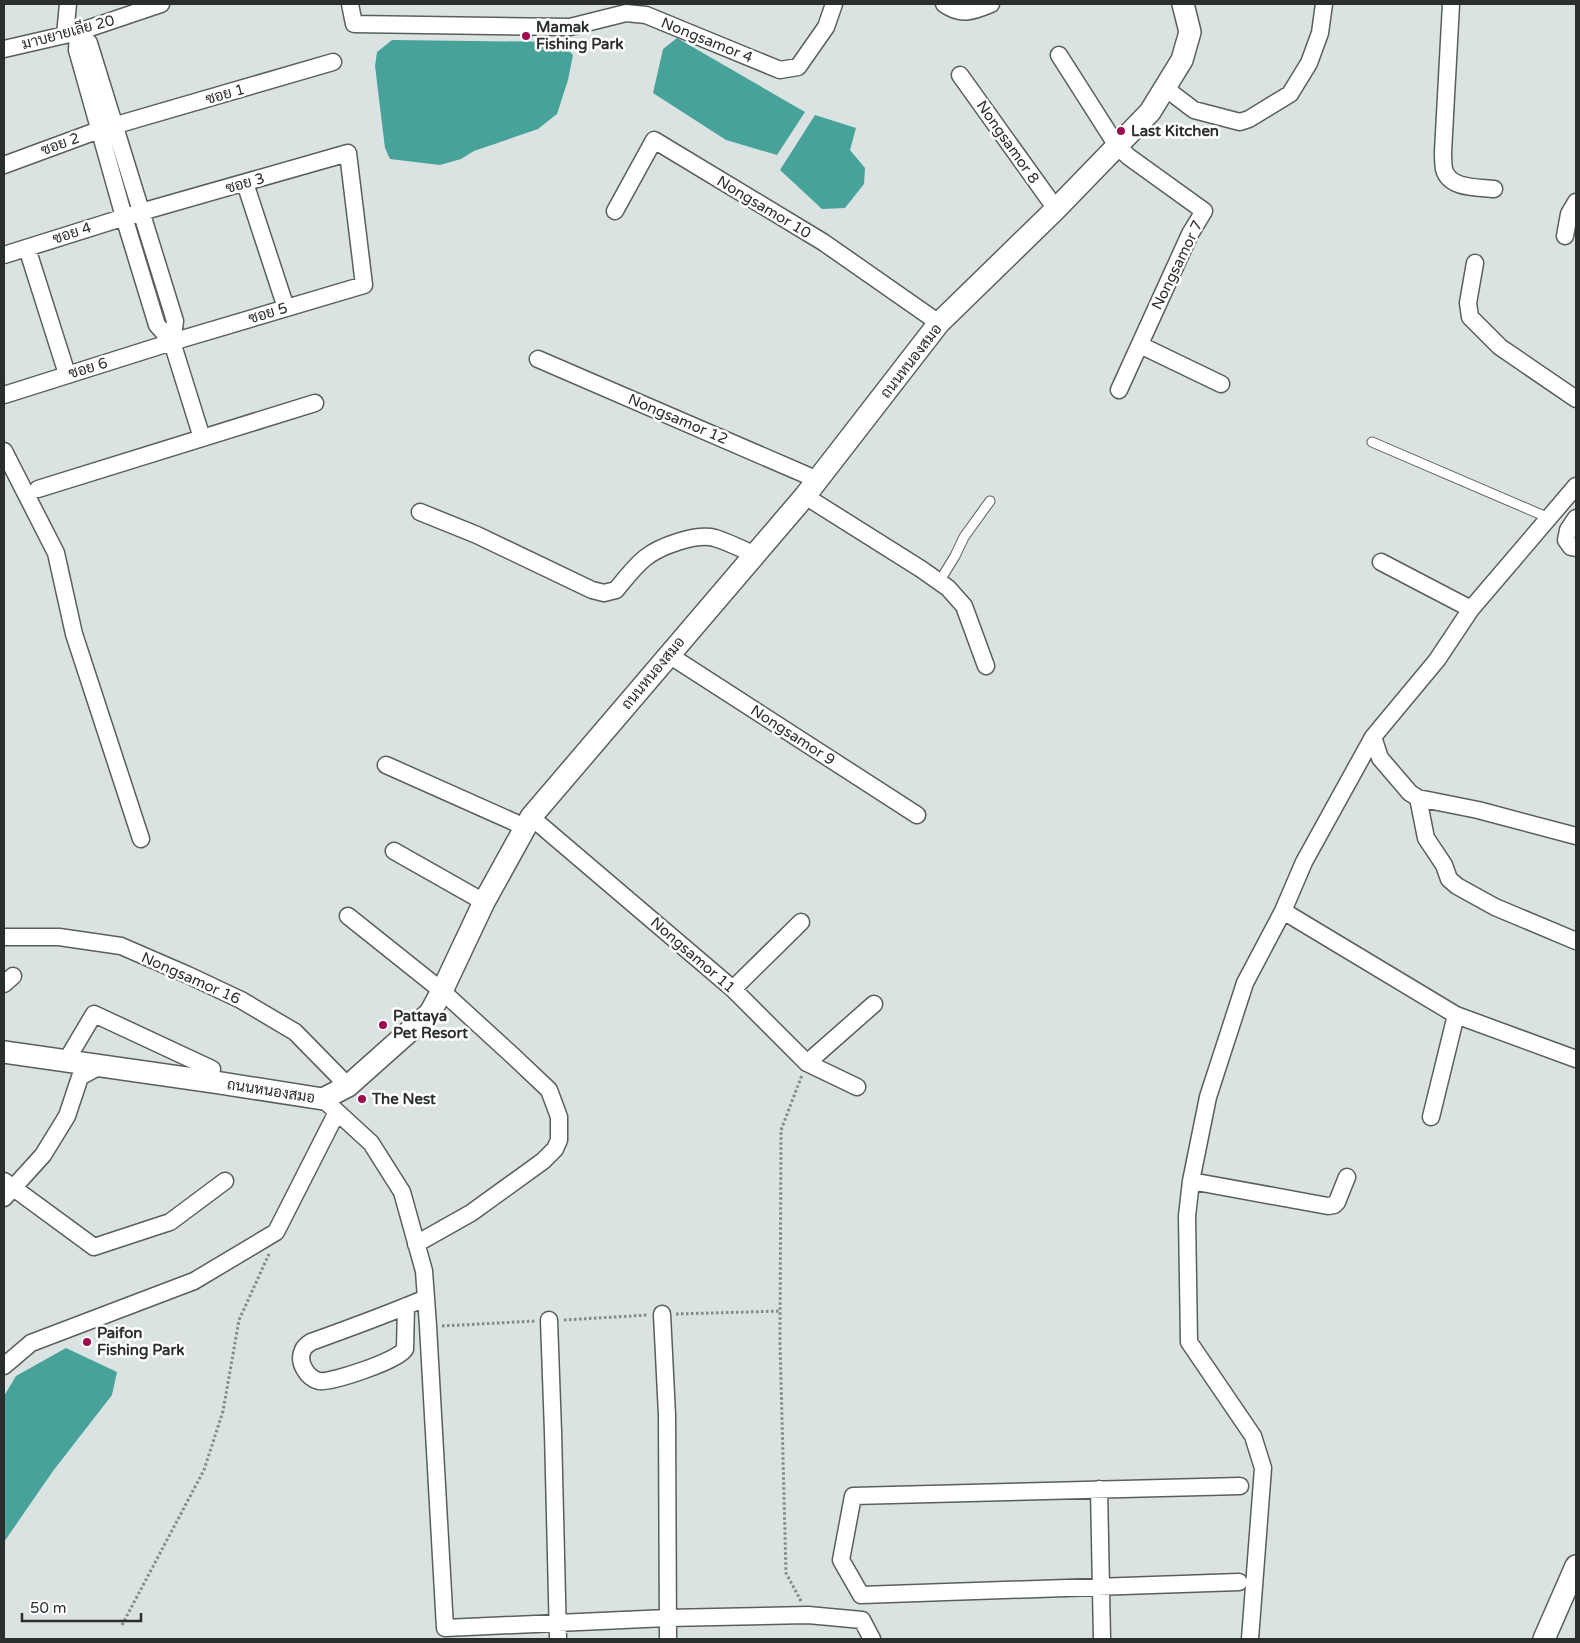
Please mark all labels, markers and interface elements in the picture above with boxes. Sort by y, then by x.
street label: มาบยายเลีย 20 [19,10,116,53]
street label: Nongsamor 4 [659,13,755,67]
place label: Mamak Fishing Park [536,18,623,54]
marker: Mamak Fishing Park [520,30,532,42]
street label: ซอย 1 [203,80,247,108]
street label: Nongsamor 8 [973,97,1043,187]
place label: Last Kitchen [1131,122,1219,140]
marker: Last Kitchen [1115,125,1127,137]
street label: ซอย 2 [38,129,82,159]
street label: ซอย 3 [223,169,267,197]
street label: Nongsamor 10 [714,172,814,242]
street label: Nongsamor 7 [1148,217,1206,313]
street label: ซอย 4 [50,218,94,248]
street label: ซอย 5 [246,299,290,327]
street label: ถนนหนองสมอ [876,320,946,402]
street label: ซอย 6 [66,354,110,382]
street label: Nongsamor 12 [625,390,731,448]
street label: ถนนหนองสมอ [617,633,689,713]
street label: Nongsamor 9 [747,701,839,769]
street label: Nongsamor 11 [647,913,739,997]
street label: Nongsamor 16 [139,948,243,1008]
place label: Pattaya Pet Resort [393,1007,468,1042]
marker: Pattaya Pet Resort [377,1019,389,1031]
street label: ถนนหนองสมอ [226,1075,316,1107]
place label: The Nest [371,1090,436,1108]
marker: The Nest [356,1093,368,1105]
place label: Paifon Fishing Park [97,1324,184,1360]
marker: Paifon Fishing Park [81,1336,93,1348]
scale bar [22,1590,141,1622]
text: 50 m [30,1599,67,1617]

